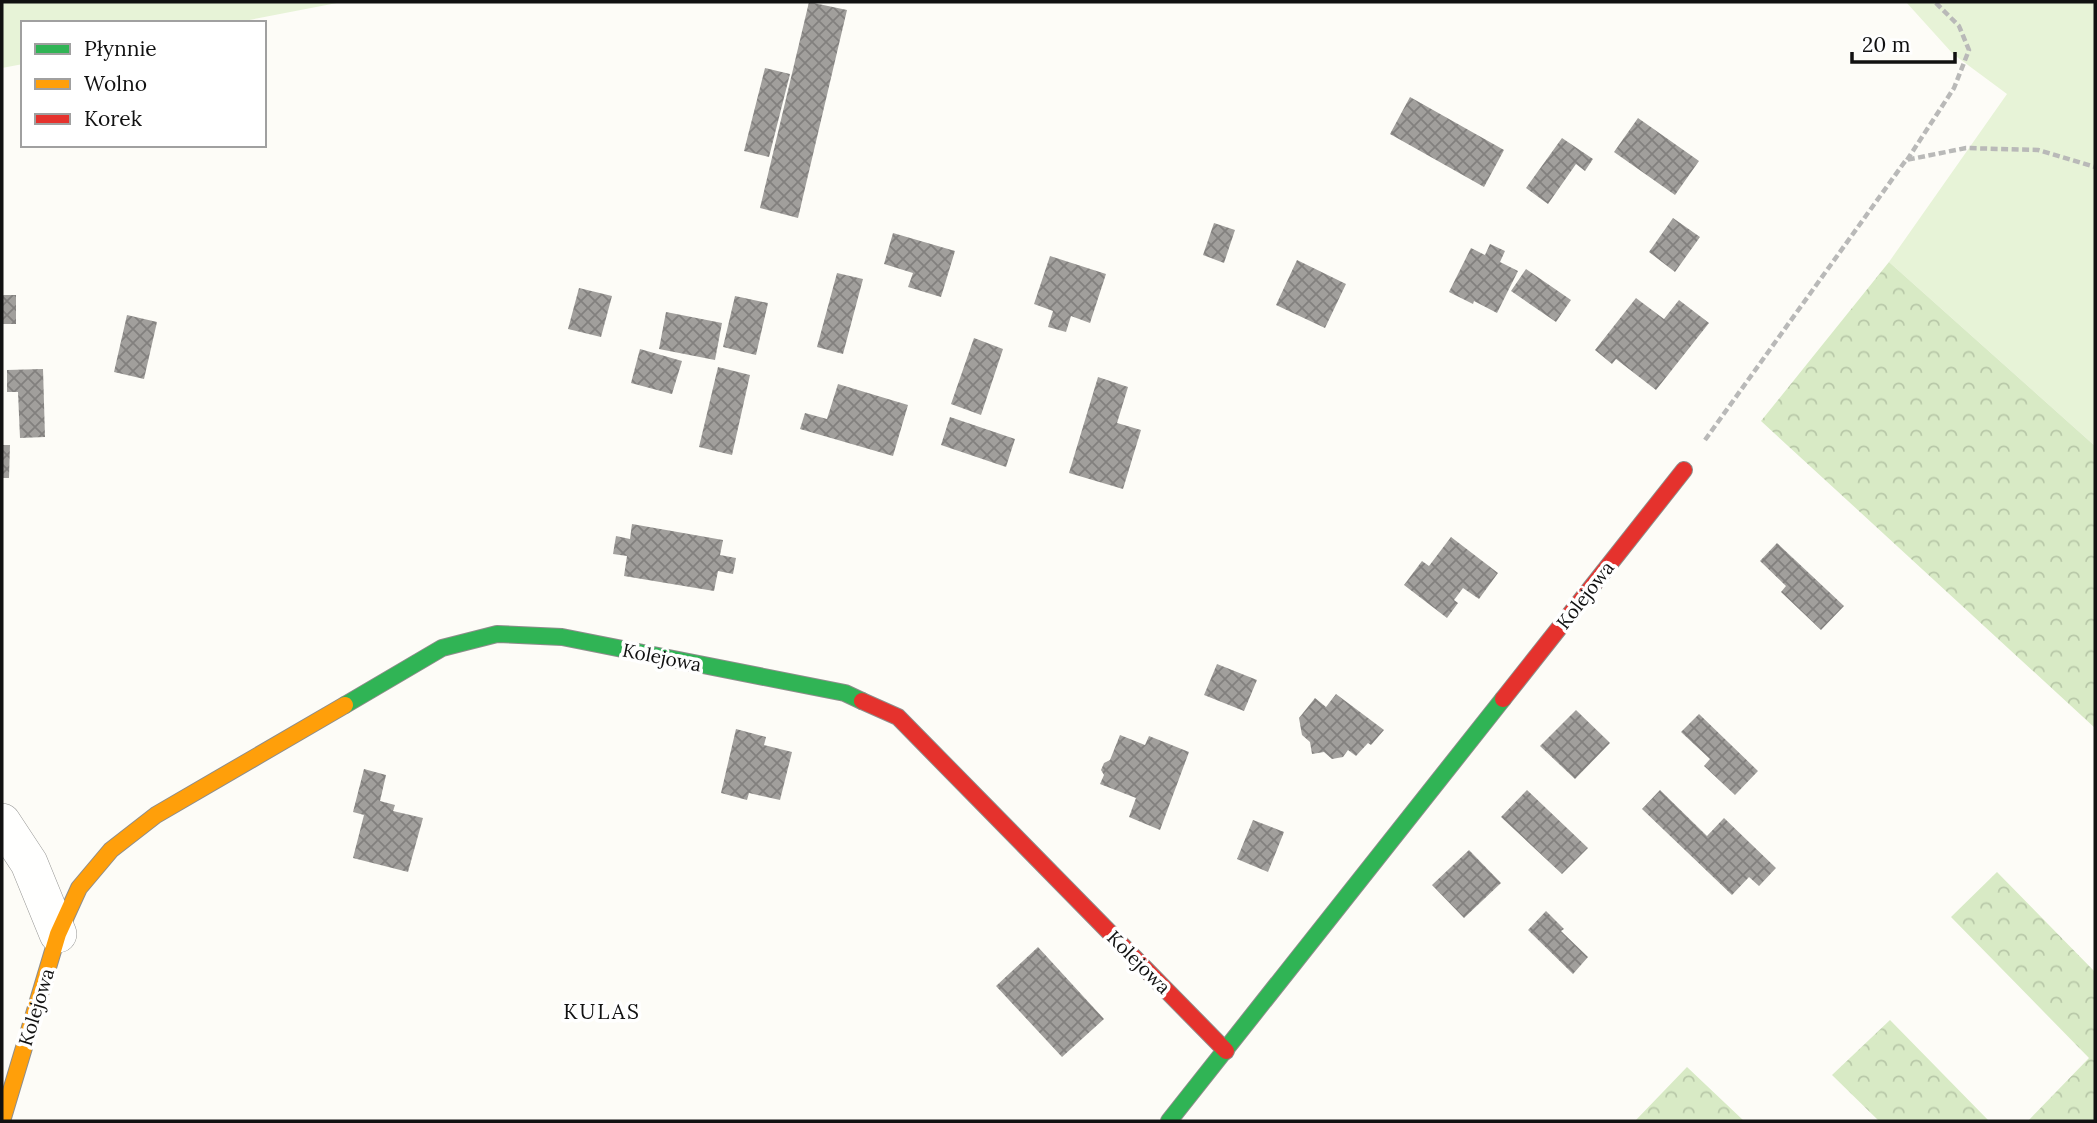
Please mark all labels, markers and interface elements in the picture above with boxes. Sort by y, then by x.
legend [21,21,266,147]
scale bar [1852,21,1955,65]
text: 20 m [1862,31,1911,58]
text: Płynnie [84,35,157,62]
text: Wolno [84,70,147,97]
text: Korek [84,105,143,132]
street label: Kolejowa [1551,556,1619,634]
street label: Kolejowa [620,638,704,676]
street label: Kolejowa [1102,925,1176,999]
street label: Kolejowa [13,965,59,1049]
district label: KULAS [563,998,641,1025]

